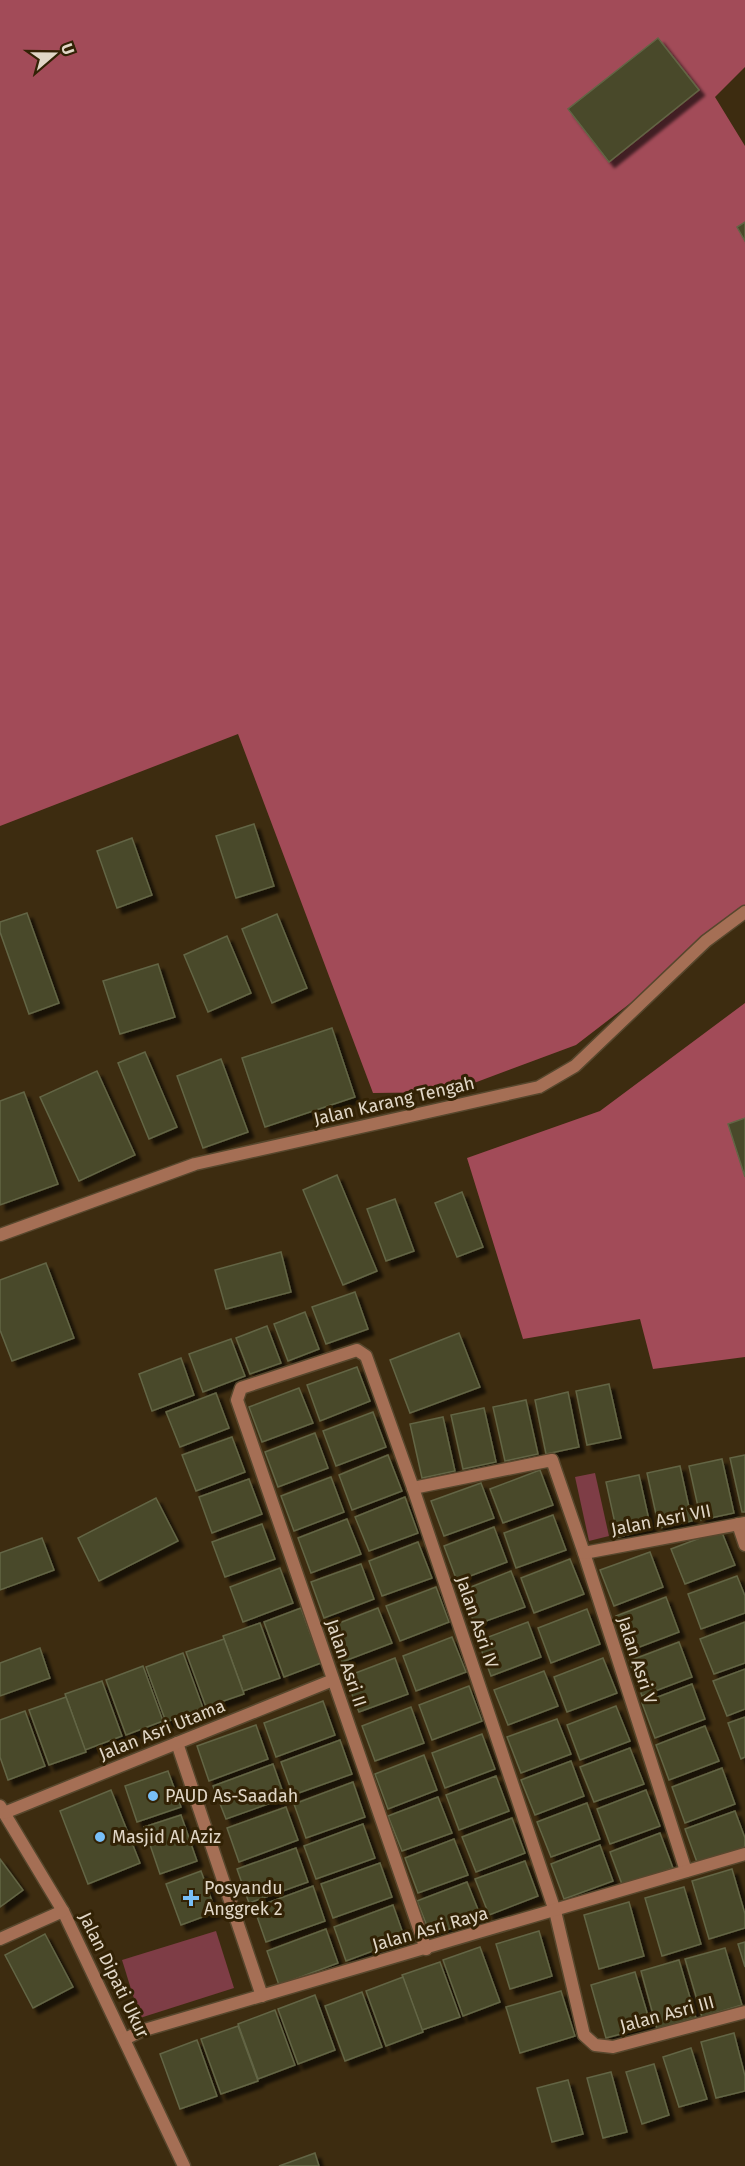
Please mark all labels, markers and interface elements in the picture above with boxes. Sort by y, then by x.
north arrow [24,24,84,84]
text: U [57,41,78,57]
street label: Jalan Karang Tengah [311,1072,477,1130]
street label: Jalan Asri VII [609,1500,713,1540]
street label: Jalan Asri IV [451,1573,503,1671]
street label: Jalan Asri V [612,1613,662,1707]
street label: Jalan Asri II [321,1616,371,1710]
street label: Jalan Asri Utama [96,1695,228,1765]
place label: PAUD As-Saadah [165,1785,298,1807]
marker: PAUD As-Saadah [146,1789,160,1803]
place label: Masjid Al Aziz [112,1826,221,1848]
marker: Masjid Al Aziz [93,1830,107,1844]
place label: Posyandu Anggrek 2 [204,1877,283,1920]
marker: Posyandu Anggrek 2 [182,1889,200,1907]
street label: Jalan Asri Raya [370,1902,490,1956]
street label: Jalan Dipati Ukur [74,1909,154,2041]
street label: Jalan Asri III [617,1991,717,2037]

